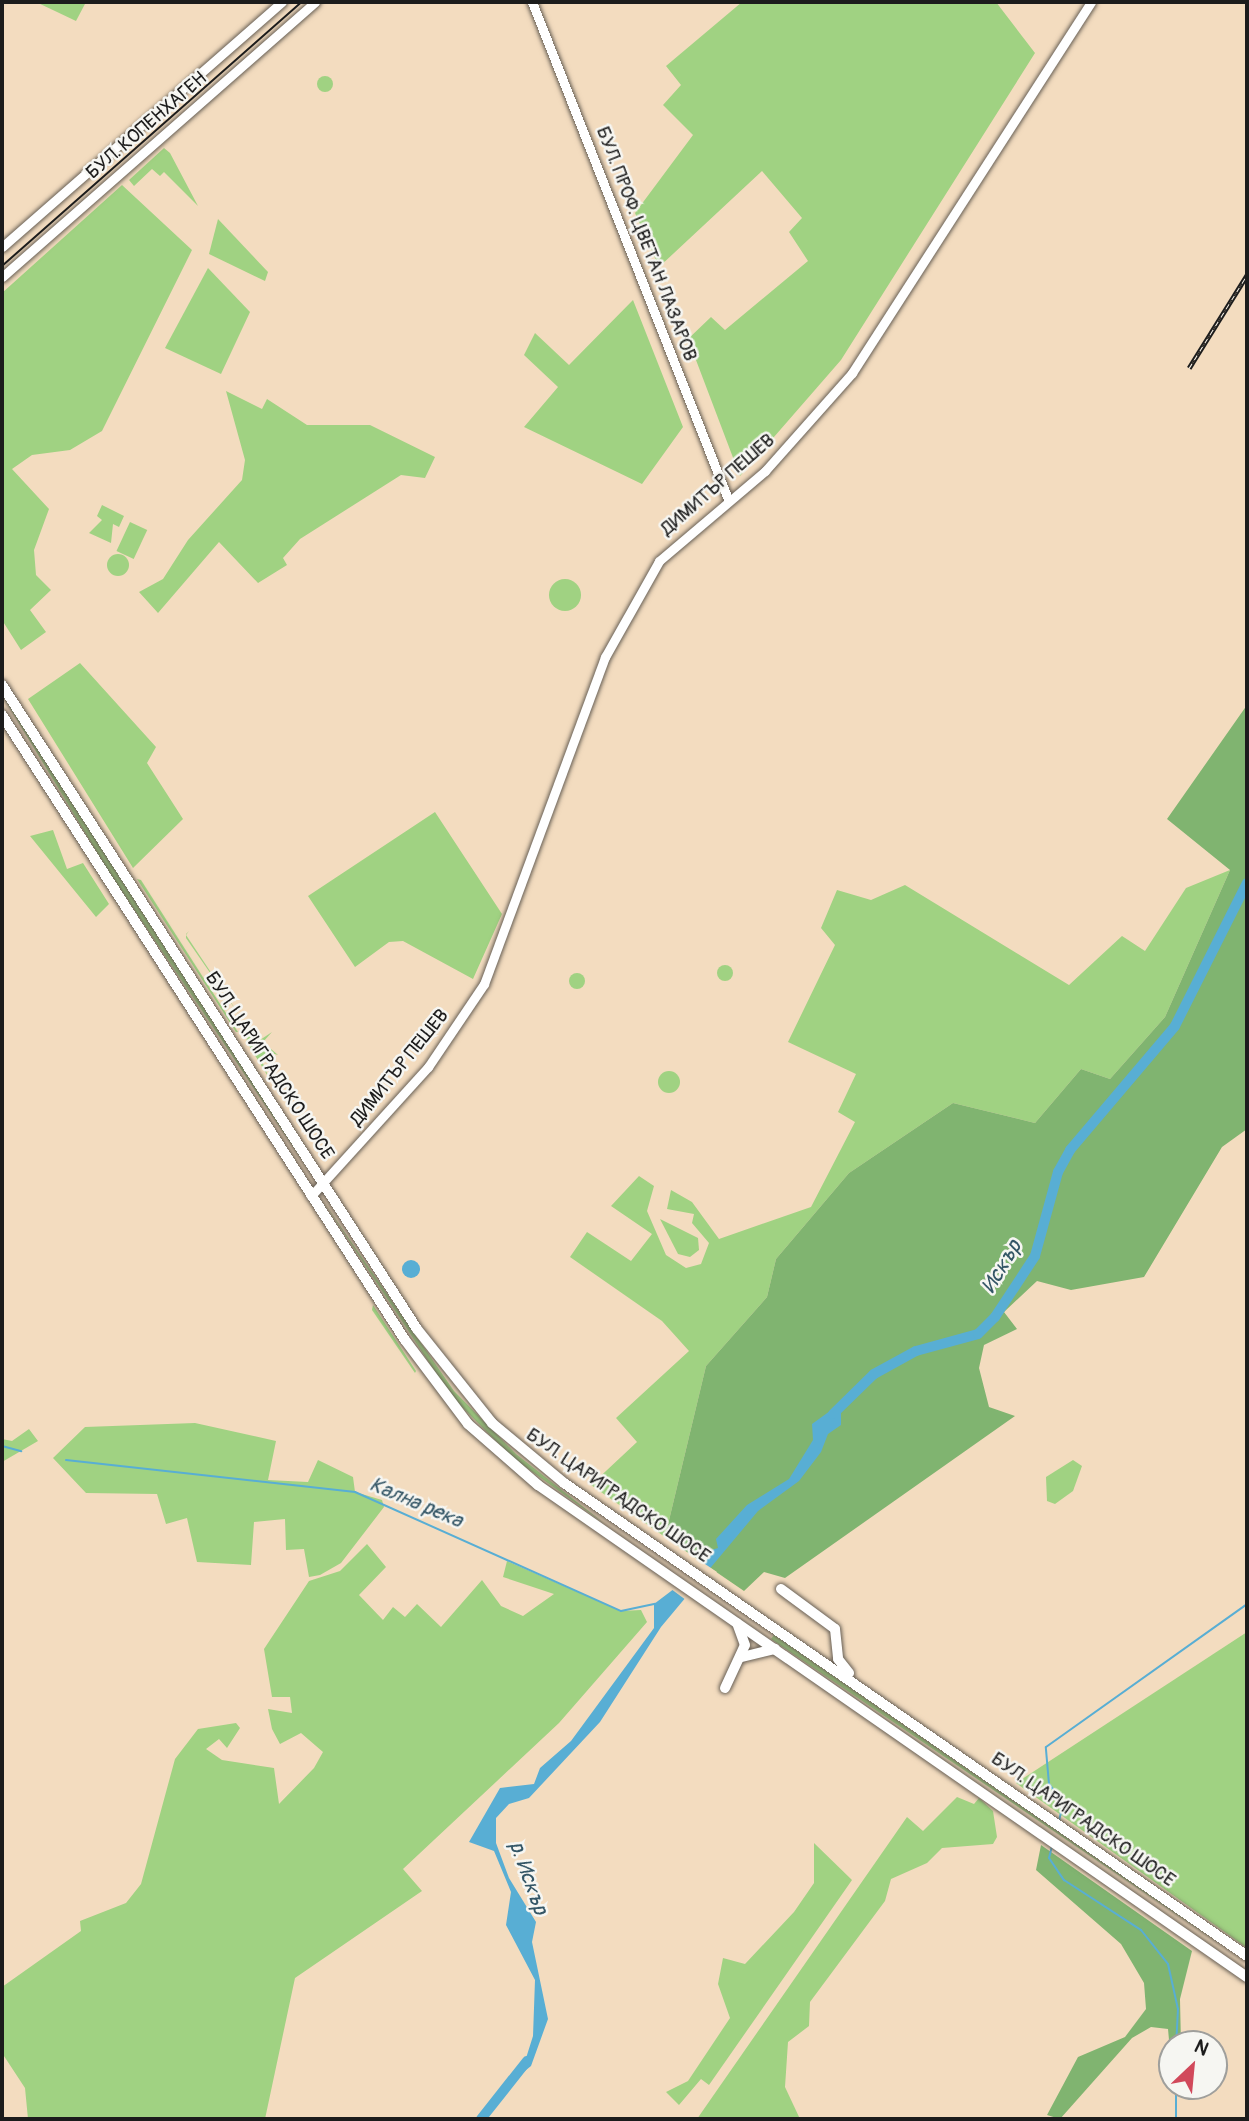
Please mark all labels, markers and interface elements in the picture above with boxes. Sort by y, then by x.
street label: БУЛ. КОПЕНХАГЕН [82,67,212,185]
street label: БУЛ. ПРОФ. ЦВЕТАН ЛАЗАРОВ [591,124,701,364]
street label: ДИМИТЪР ПЕШЕВ [656,429,780,541]
street label: БУЛ. ЦАРИГРАДСКО ШОСЕ [200,968,338,1164]
street label: ДИМИТЪР ПЕШЕВ [346,1005,454,1131]
water label: Искър [977,1236,1027,1298]
street label: БУЛ. ЦАРИГРАДСКО ШОСЕ [522,1424,714,1568]
water label: Кална река [366,1472,466,1534]
street label: БУЛ. ЦАРИГРАДСКО ШОСЕ [987,1748,1179,1892]
water label: р. Искър [503,1838,553,1918]
north arrow [1158,2030,1228,2100]
text: N [1190,2034,1212,2062]

